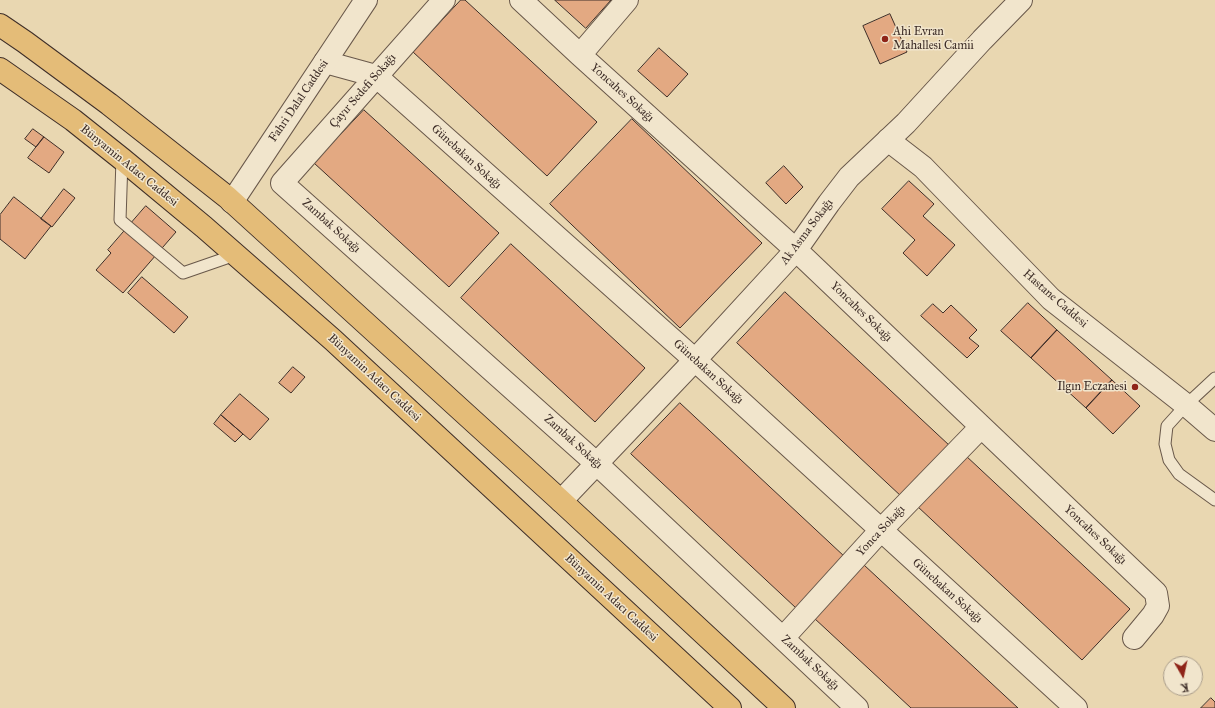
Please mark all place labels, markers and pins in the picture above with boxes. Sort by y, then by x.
place label: Ahi Evran Mahallesi Camii [893,25,974,53]
marker: Ahi Evran Mahallesi Camii [880,34,890,44]
place label: Ilgın Eczanesi [1057,380,1127,394]
marker: Ilgın Eczanesi [1130,382,1140,392]

